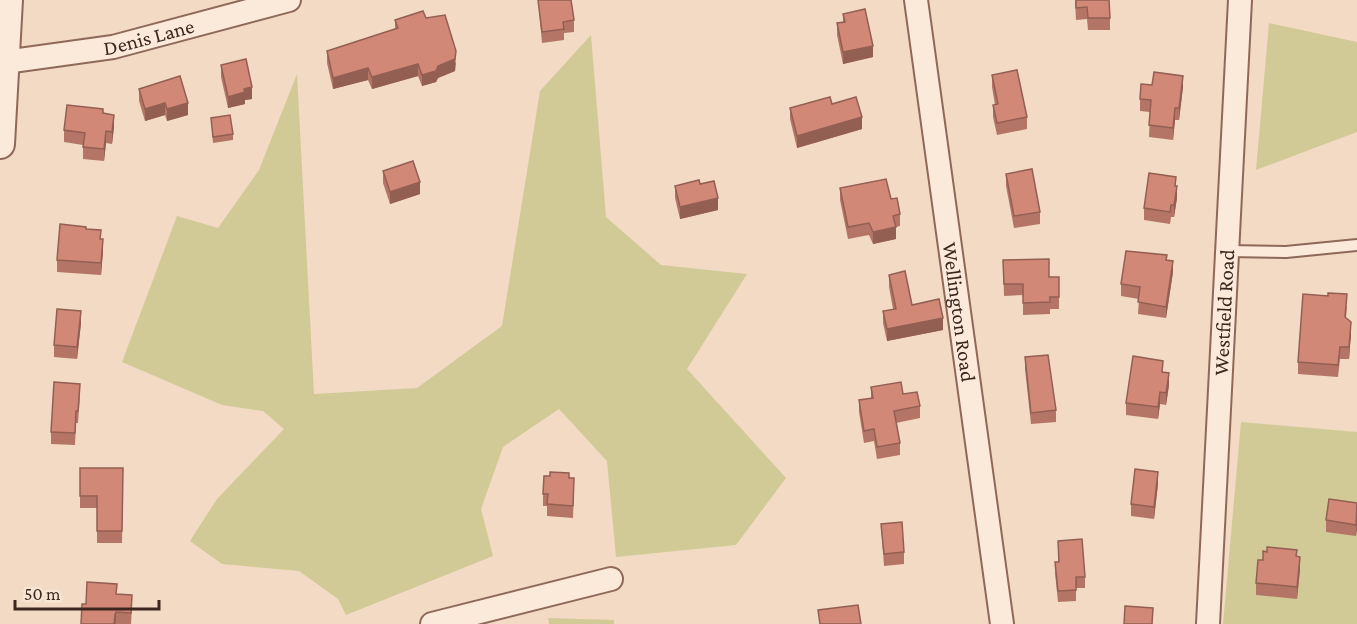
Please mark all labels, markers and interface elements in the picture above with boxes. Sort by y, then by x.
street label: Denis Lane [102,14,197,60]
street label: Wellington Road [938,241,980,383]
street label: Westfield Road [1209,249,1239,376]
scale bar [15,573,159,611]
text: 50 m [24,584,61,604]

